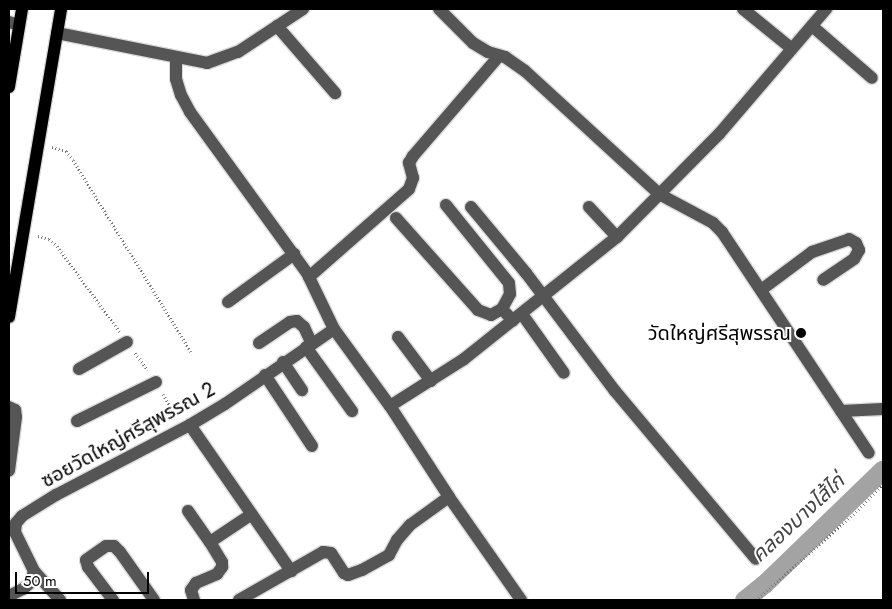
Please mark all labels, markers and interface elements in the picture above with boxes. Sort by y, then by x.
place label: วัดใหญ่ศรีสุพรรณ [648,321,791,345]
marker: วัดใหญ่ศรีสุพรรณ [795,327,807,339]
street label: ซอยวัดใหญ่ศรีสุพรรณ 2 [37,377,219,493]
water label: คลองบางไส้ไก่ [746,469,850,567]
scale bar [18,562,151,594]
text: 50 m [23,570,57,592]

